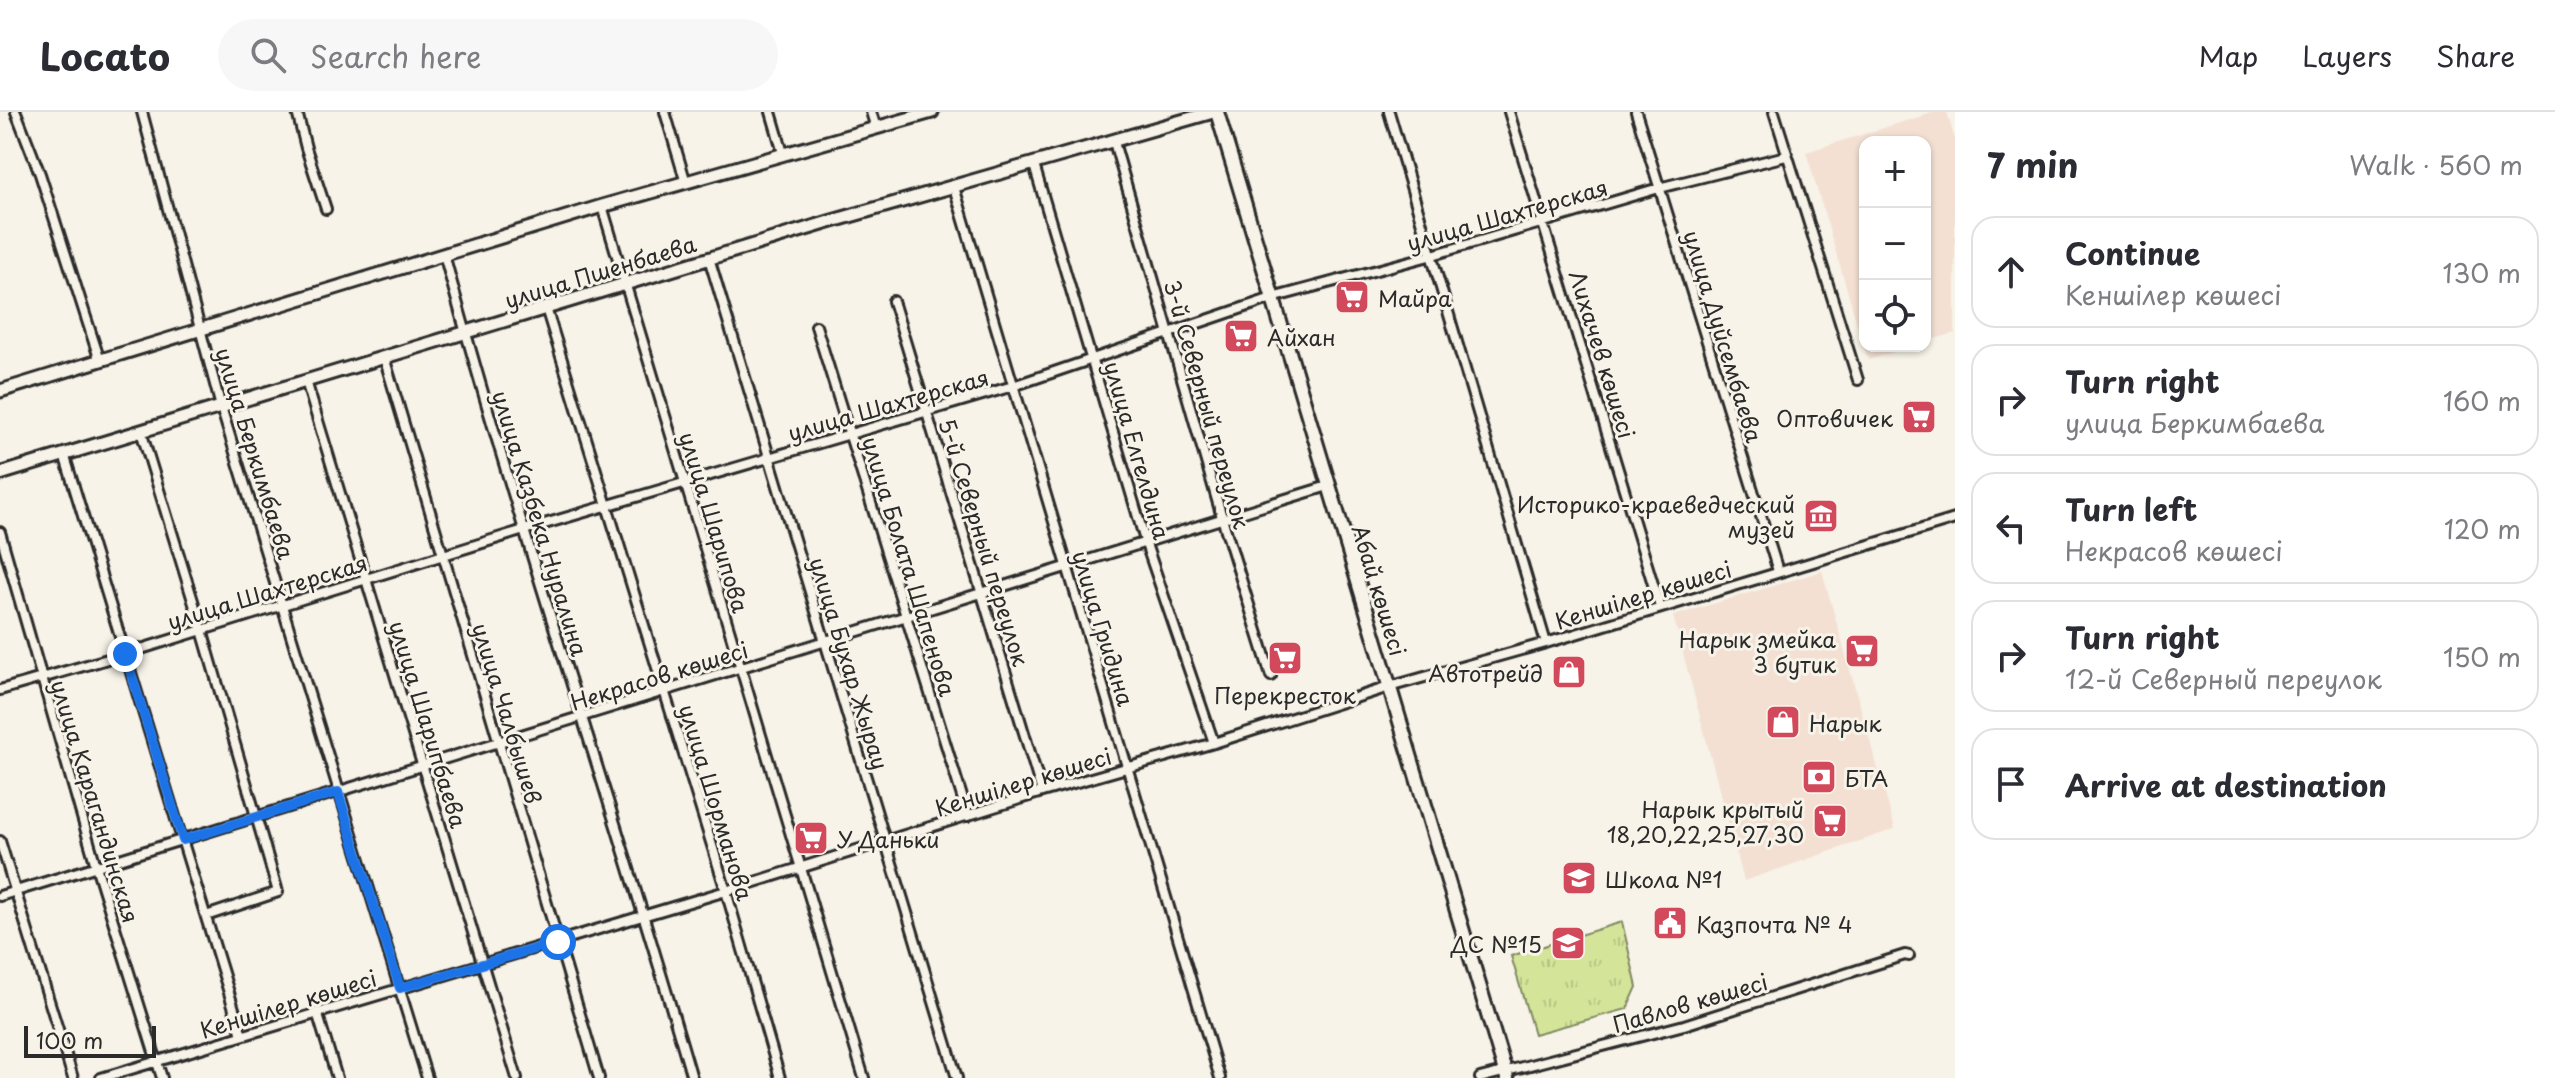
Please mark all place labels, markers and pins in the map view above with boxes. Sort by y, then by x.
supermarket icon: Майра [1333,278,1371,316]
place label: Майра [1378,281,1452,314]
supermarket icon: Айхан [1222,317,1260,355]
place label: Айхан [1267,320,1336,353]
supermarket icon: Оптовичек [1900,398,1938,436]
place label: Оптовичек [1776,401,1894,434]
place label: Историко-краеведческий музей [1517,487,1795,545]
museum icon: Историко-краеведческий музей [1802,497,1840,535]
place label: Нарык змейка 3 бутик [1679,622,1837,680]
supermarket icon: Нарык змейка 3 бутик [1843,632,1881,670]
supermarket icon: Перекресток [1266,639,1304,677]
shop icon: Автотрейд [1550,653,1588,691]
place label: Автотрейд [1428,656,1543,689]
place label: Перекресток [1214,678,1357,711]
shop icon: Нарык [1764,703,1802,741]
place label: Нарык [1809,706,1883,739]
bank icon: БТА [1800,758,1838,796]
place label: БТА [1845,761,1889,794]
place label: Нарык крытый 18,20,22,25,27,30 [1607,792,1804,850]
supermarket icon: Нарык крытый 18,20,22,25,27,30 [1811,802,1849,840]
supermarket icon: У Даньки [792,819,830,857]
place label: У Даньки [837,822,939,855]
school or university icon: Школа №1 [1560,859,1598,897]
place label: Школа №1 [1605,862,1722,895]
public building icon: Казпочта № 4 [1651,904,1689,942]
place label: Казпочта № 4 [1696,907,1852,940]
school or university icon: ДС №15 [1549,924,1587,962]
place label: ДС №15 [1450,927,1542,960]

